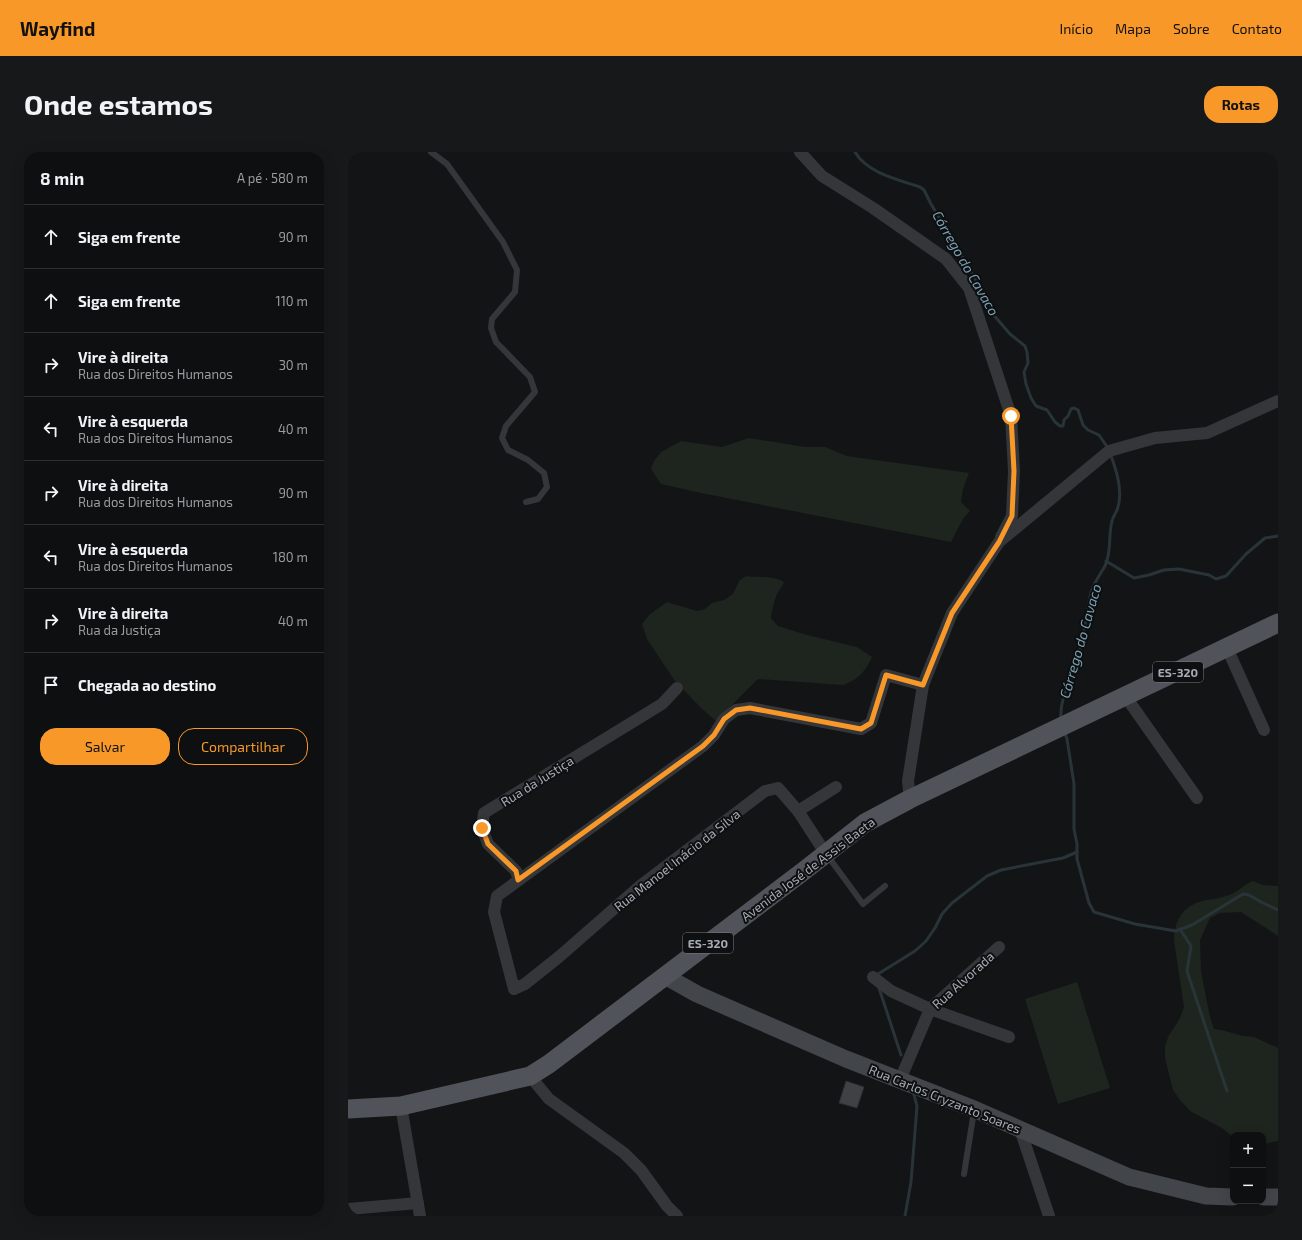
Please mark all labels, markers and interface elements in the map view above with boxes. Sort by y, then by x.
text: Wayfind [20,17,95,40]
text: Início [1060,20,1093,37]
text: Mapa [1115,20,1151,37]
text: Sobre [1173,20,1210,37]
text: Contato [1232,20,1282,37]
button: Rotas [1204,86,1278,123]
text: Onde estamos [24,87,213,121]
text: 8 min [40,168,84,188]
text: A pé · 580 m [237,170,308,186]
water label: Córrego do Cavaco [929,208,1003,319]
icon: ahead [40,226,62,248]
text: Siga em frente [78,228,180,246]
text: 90 m [278,229,308,245]
icon: ahead [40,290,62,312]
text: Siga em frente [78,292,180,310]
text: 110 m [276,293,308,309]
text: Vire à direita [78,348,168,366]
icon: right [40,354,62,376]
text: 30 m [279,357,308,373]
text: Rua dos Direitos Humanos [78,366,233,382]
route start [1002,407,1020,425]
text: Vire à esquerda [78,412,188,430]
icon: left [40,418,62,440]
text: 40 m [278,421,308,437]
text: Rua dos Direitos Humanos [78,430,233,446]
text: Vire à direita [78,476,168,494]
icon: right [40,482,62,504]
text: 90 m [278,485,308,501]
text: Rua dos Direitos Humanos [78,494,233,510]
text: Vire à esquerda [78,540,188,558]
icon: left [40,546,62,568]
text: 180 m [273,549,308,565]
text: Rua dos Direitos Humanos [78,558,233,574]
water label: Córrego do Cavaco [1056,582,1104,700]
text: Vire à direita [78,604,168,622]
icon: right [40,610,62,632]
text: 40 m [278,613,308,629]
text: Rua da Justiça [78,622,161,638]
road number: ES-320 [1153,662,1203,682]
icon: arrive [40,674,62,696]
text: Chegada ao destino [78,676,216,694]
button: Salvar [40,728,170,765]
button: Compartilhar [178,728,308,765]
street label: Rua da Justiça [498,752,577,811]
street label: Rua Manoel Inácio da Silva [611,806,743,914]
street label: Avenida José de Assis Baeta [738,813,878,925]
route end [473,819,491,837]
road number: ES-320 [683,933,733,953]
street label: Rua Alvorada [929,948,997,1012]
street label: Rua Carlos Cryzanto Soares [867,1061,1023,1137]
map controls [1230,1132,1266,1204]
button: + [1230,1132,1266,1168]
button: − [1230,1168,1266,1204]

